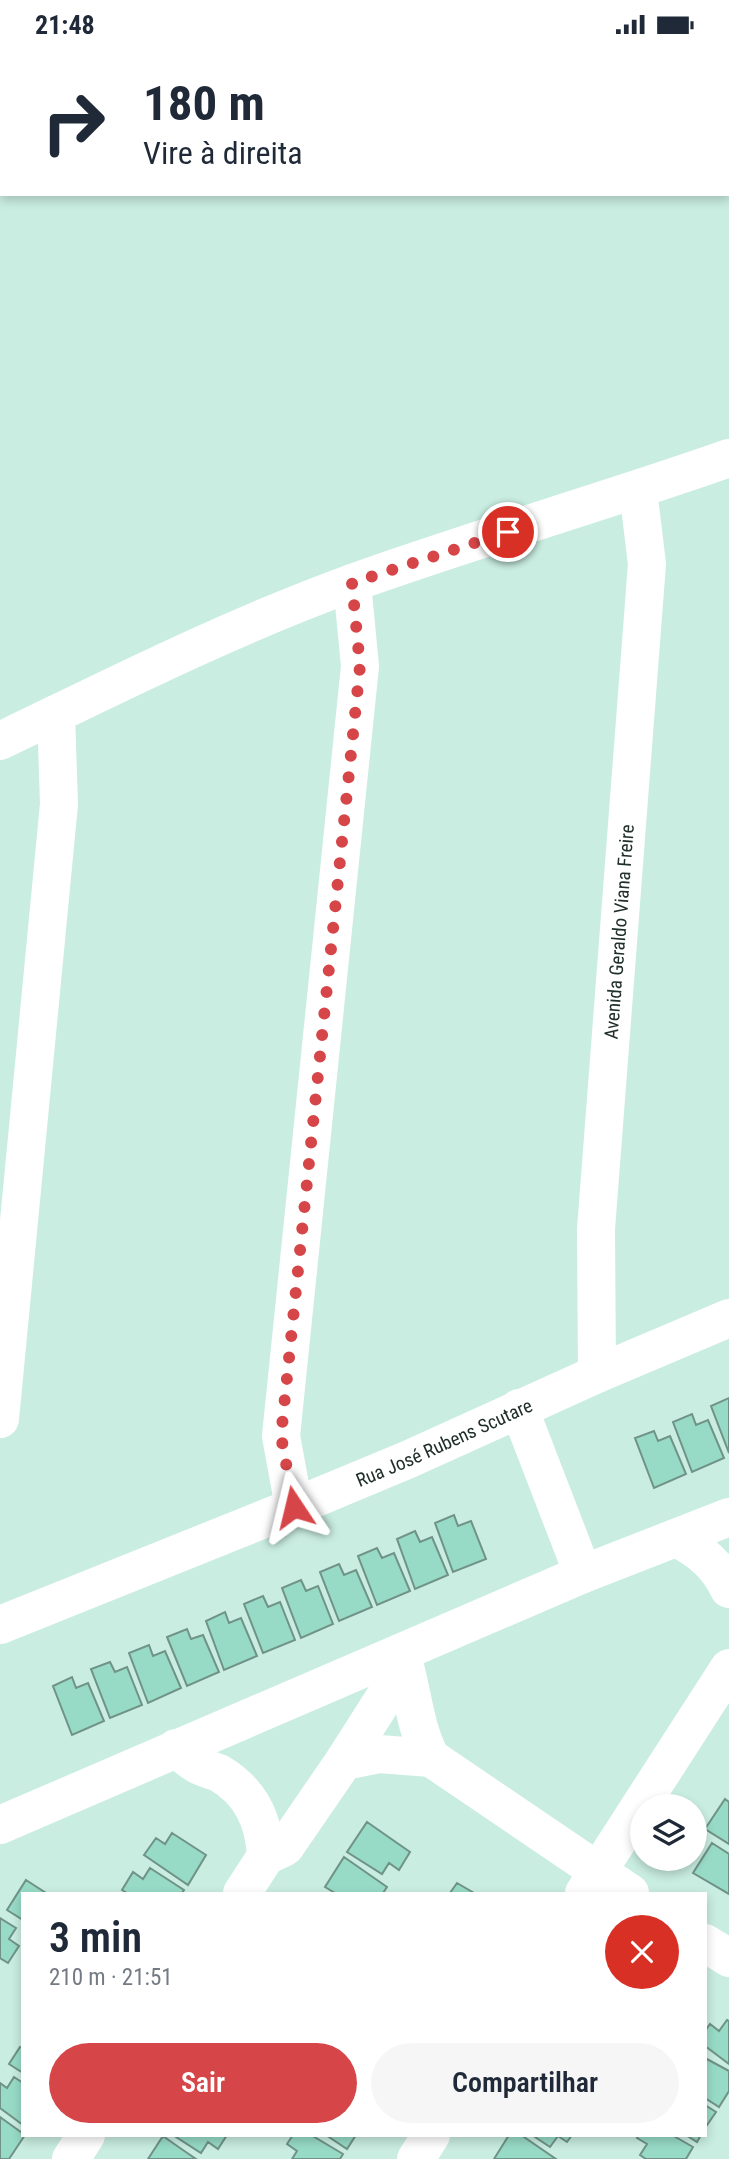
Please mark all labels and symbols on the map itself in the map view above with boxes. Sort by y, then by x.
pin [478,502,538,562]
street label: Avenida Geraldo Viana Freire [600,824,639,1040]
street label: Rua José Rubens Scutare [353,1394,536,1492]
position arrow [257,1470,331,1544]

